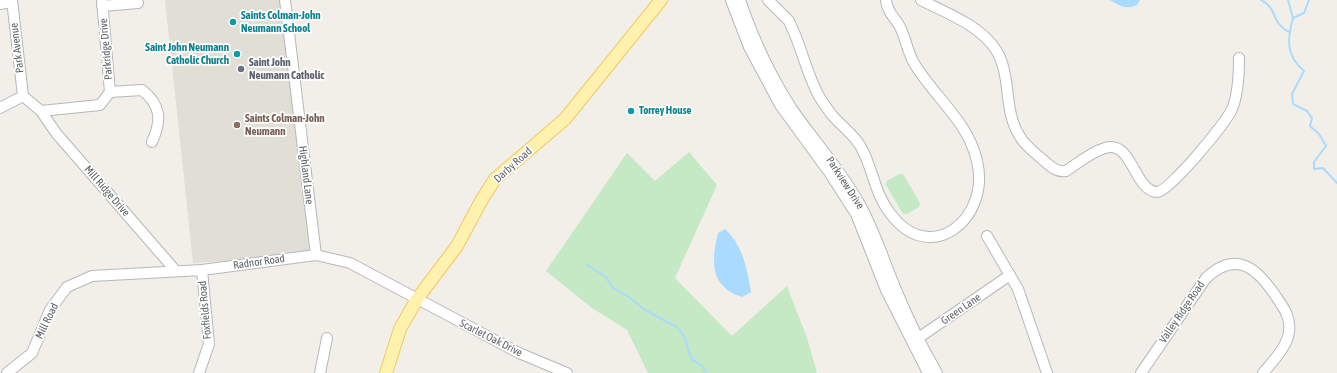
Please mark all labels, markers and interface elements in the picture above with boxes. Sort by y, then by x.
place label: Saints Colman-John Neumann School [241,9,321,35]
marker: Saints Colman-John Neumann School [228,17,238,27]
street label: Parkridge Drive [97,18,115,80]
street label: Park Avenue [7,22,27,74]
place label: Saint John Neumann Catholic Church [145,41,229,67]
marker: Saint John Neumann Catholic Church [232,49,242,59]
place label: Saint John Neumann Catholic [249,56,324,82]
marker: Saint John Neumann Catholic [236,64,246,74]
place label: Torrey House [639,104,692,118]
marker: Torrey House [626,106,636,116]
place label: Saints Colman-John Neumann [245,112,325,138]
marker: Saints Colman-John Neumann [232,120,242,130]
street label: Darby Road [491,144,535,186]
street label: Highland Lane [296,145,316,205]
street label: Parkview Drive [823,154,867,212]
street label: Mill Ridge Drive [81,163,133,219]
street label: Radnor Road [232,252,286,272]
street label: Valley Ridge Road [1156,278,1208,346]
street label: Foxfields Road [196,280,214,340]
street label: Green Lane [939,291,983,327]
street label: Mill Road [33,301,61,341]
street label: Scarlet Oak Drive [457,317,525,359]

